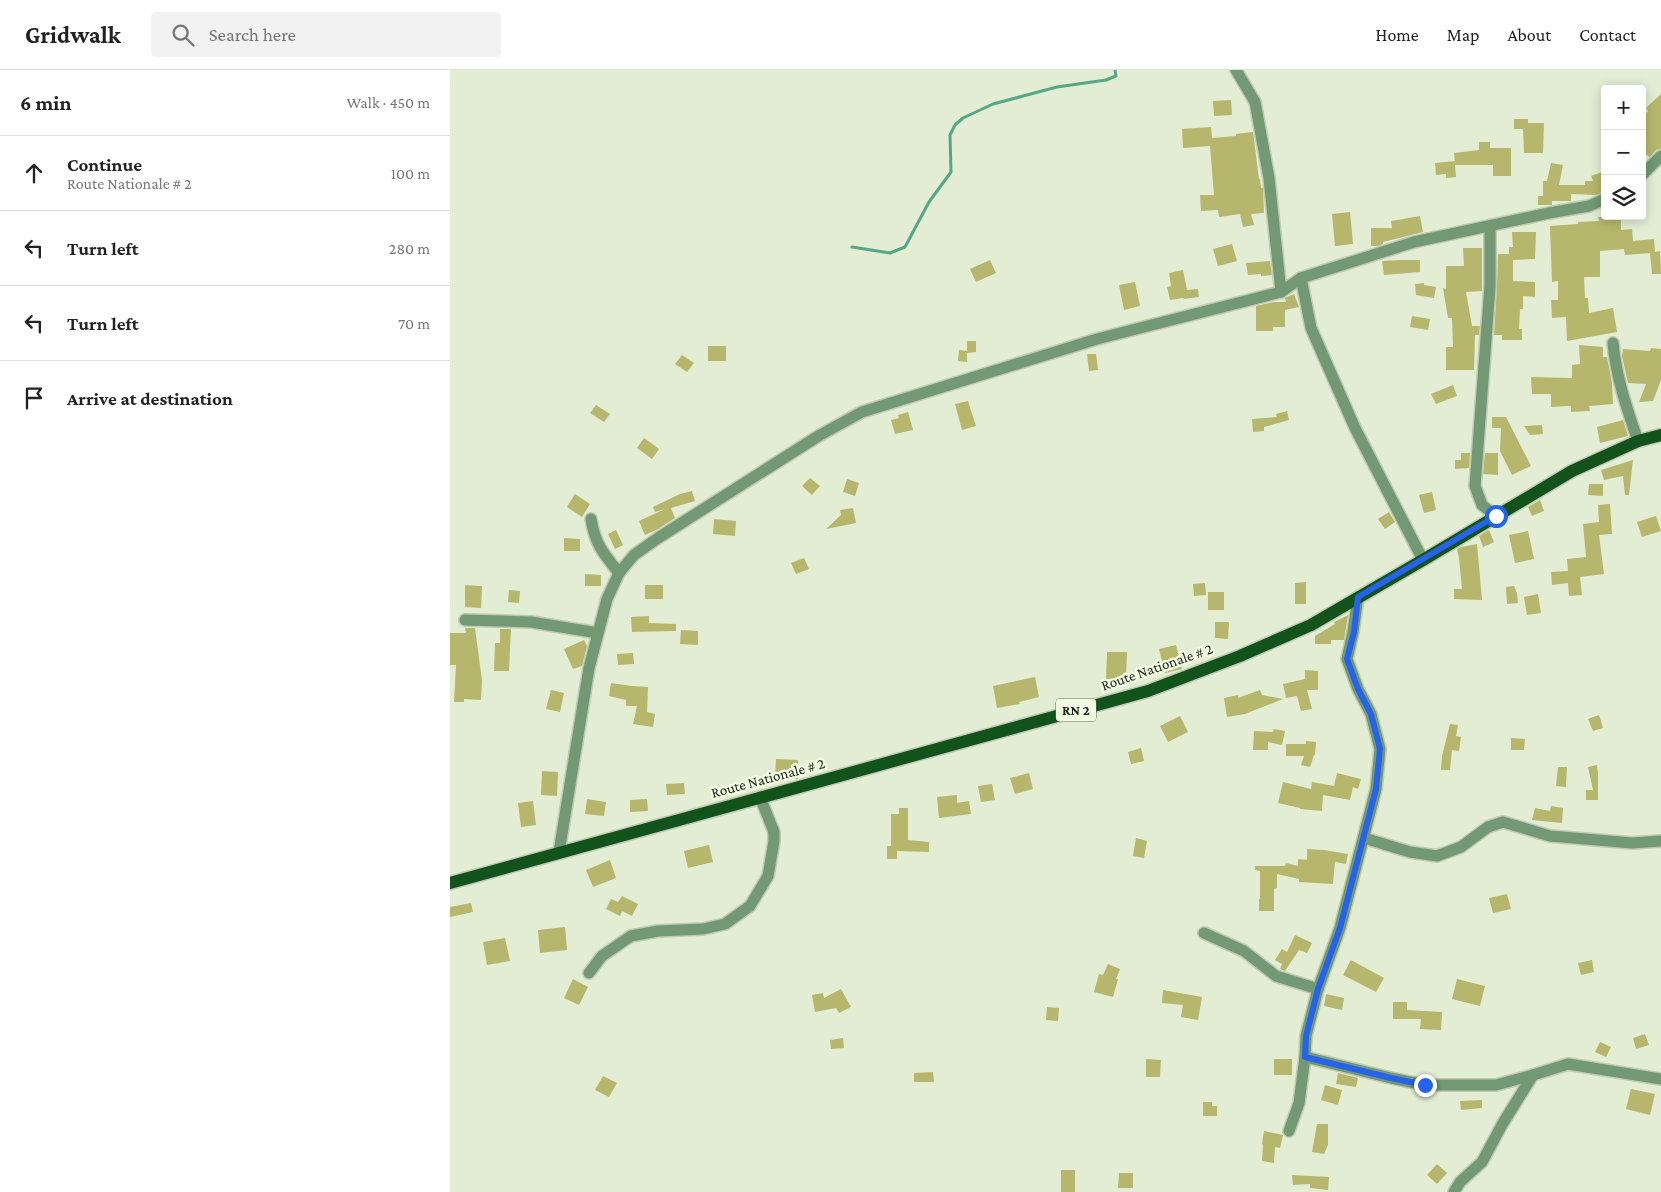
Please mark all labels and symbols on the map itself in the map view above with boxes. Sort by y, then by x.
route start [1485,505,1508,528]
street label: Route Nationale # 2 [1099,640,1215,694]
road number: RN 2 [1056,698,1096,722]
street label: Route Nationale # 2 [709,755,827,801]
route end [1414,1074,1437,1097]

